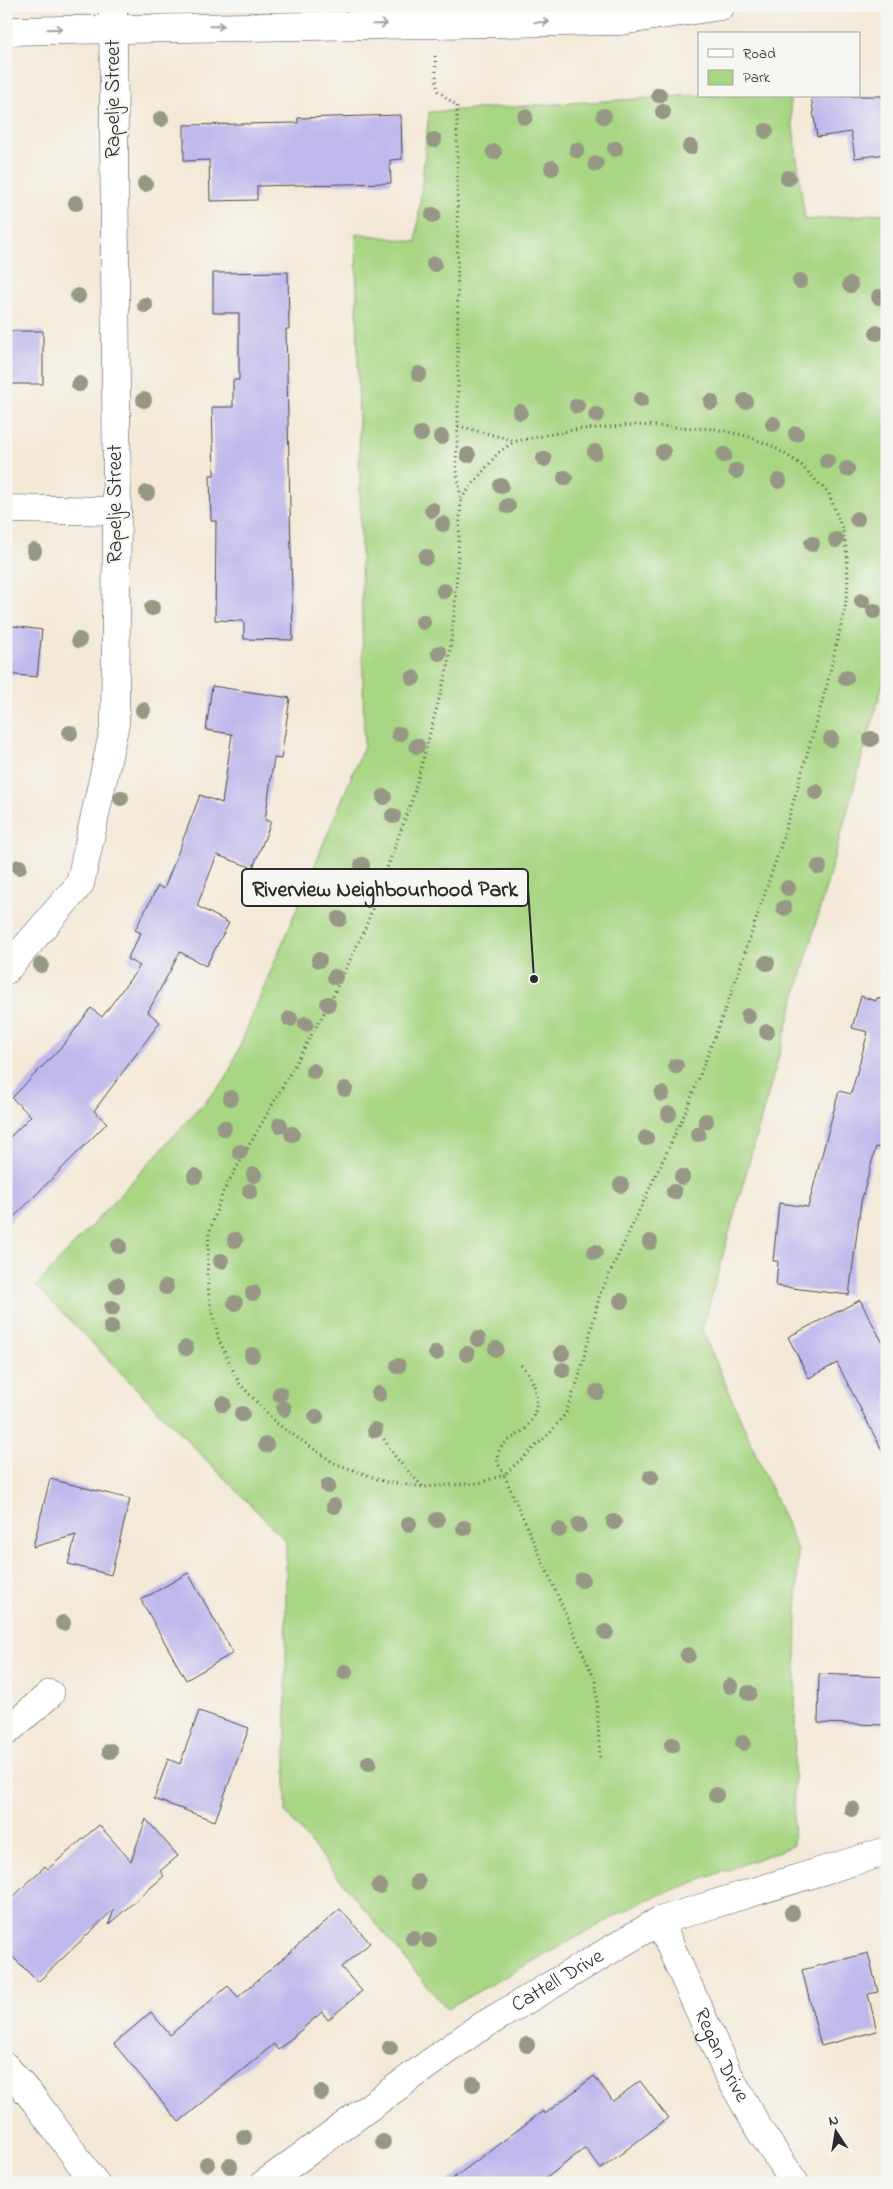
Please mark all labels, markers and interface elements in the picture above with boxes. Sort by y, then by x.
one-way arrow [534,17,550,27]
one-way arrow [372,19,388,29]
one-way arrow [209,21,225,31]
one-way arrow [47,25,63,34]
legend [698,32,860,98]
street label: Rapelje Street [99,39,129,159]
text: Road [743,43,776,65]
text: Park [743,67,771,89]
street label: Rapelje Street [101,444,131,564]
callout: Riverview Neighbourhood Park [242,869,528,906]
text: Riverview Neighbourhood Park [252,875,519,908]
street label: Cattell Drive [506,1942,610,2020]
street label: Regan Drive [685,2004,757,2109]
north arrow [810,2106,860,2156]
text: N [827,2109,840,2132]

